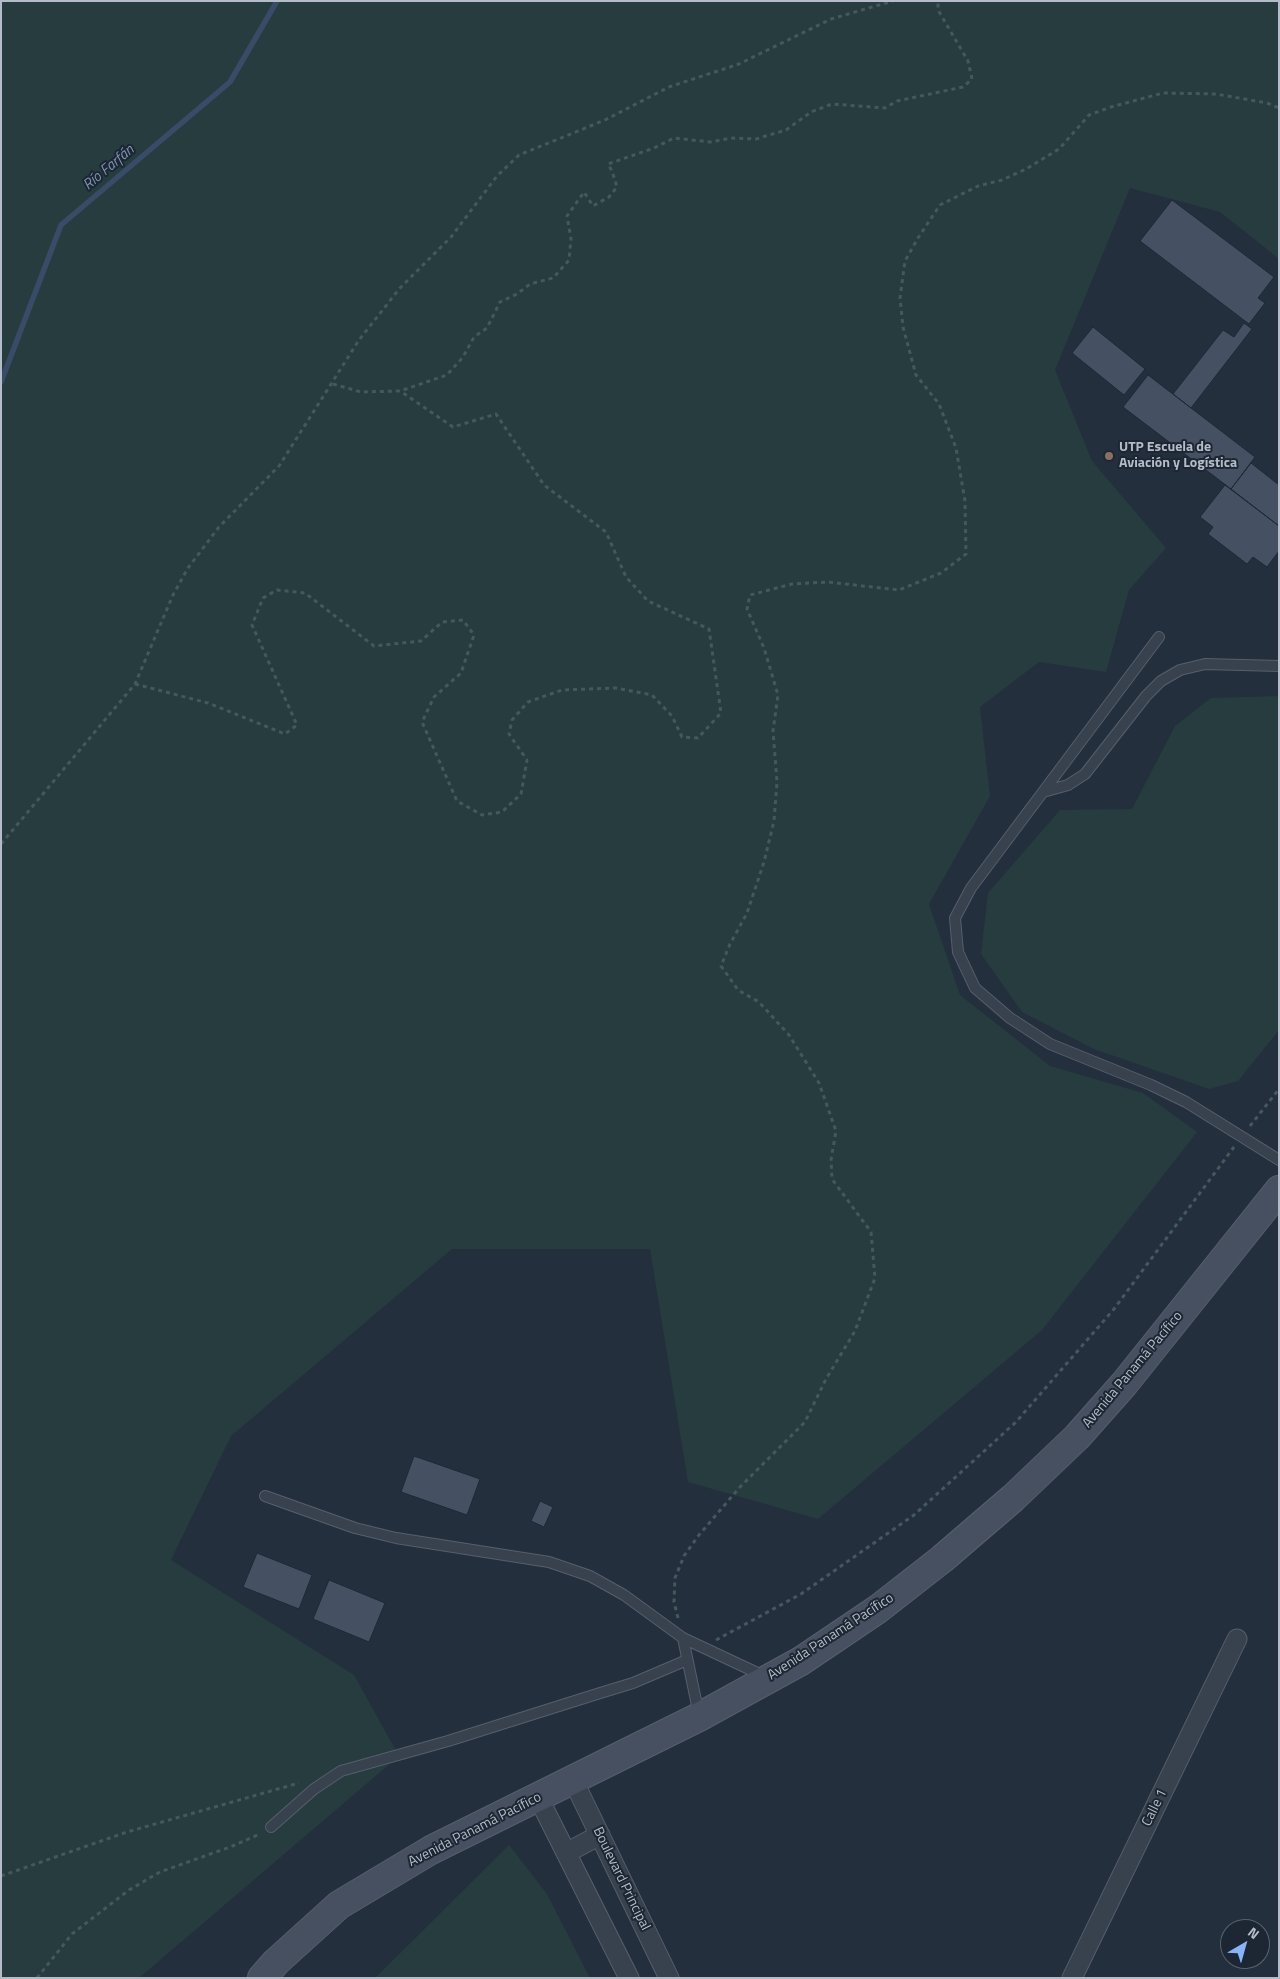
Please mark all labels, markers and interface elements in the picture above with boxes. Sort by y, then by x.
water label: Río Farfán [80,141,138,195]
place label: UTP Escuela de Aviación y Logística [1119,440,1237,472]
marker: UTP Escuela de Aviación y Logística [1103,450,1115,462]
street label: Avenida Panamá Pacífico [1079,1308,1187,1432]
street label: Avenida Panamá Pacífico [765,1590,897,1684]
street label: Calle 1 [1139,1787,1171,1829]
street label: Avenida Panamá Pacífico [406,1789,544,1871]
street label: Boulevard Principal [589,1825,653,1933]
north arrow [1220,1919,1270,1969]
text: N [1244,1921,1264,1944]

